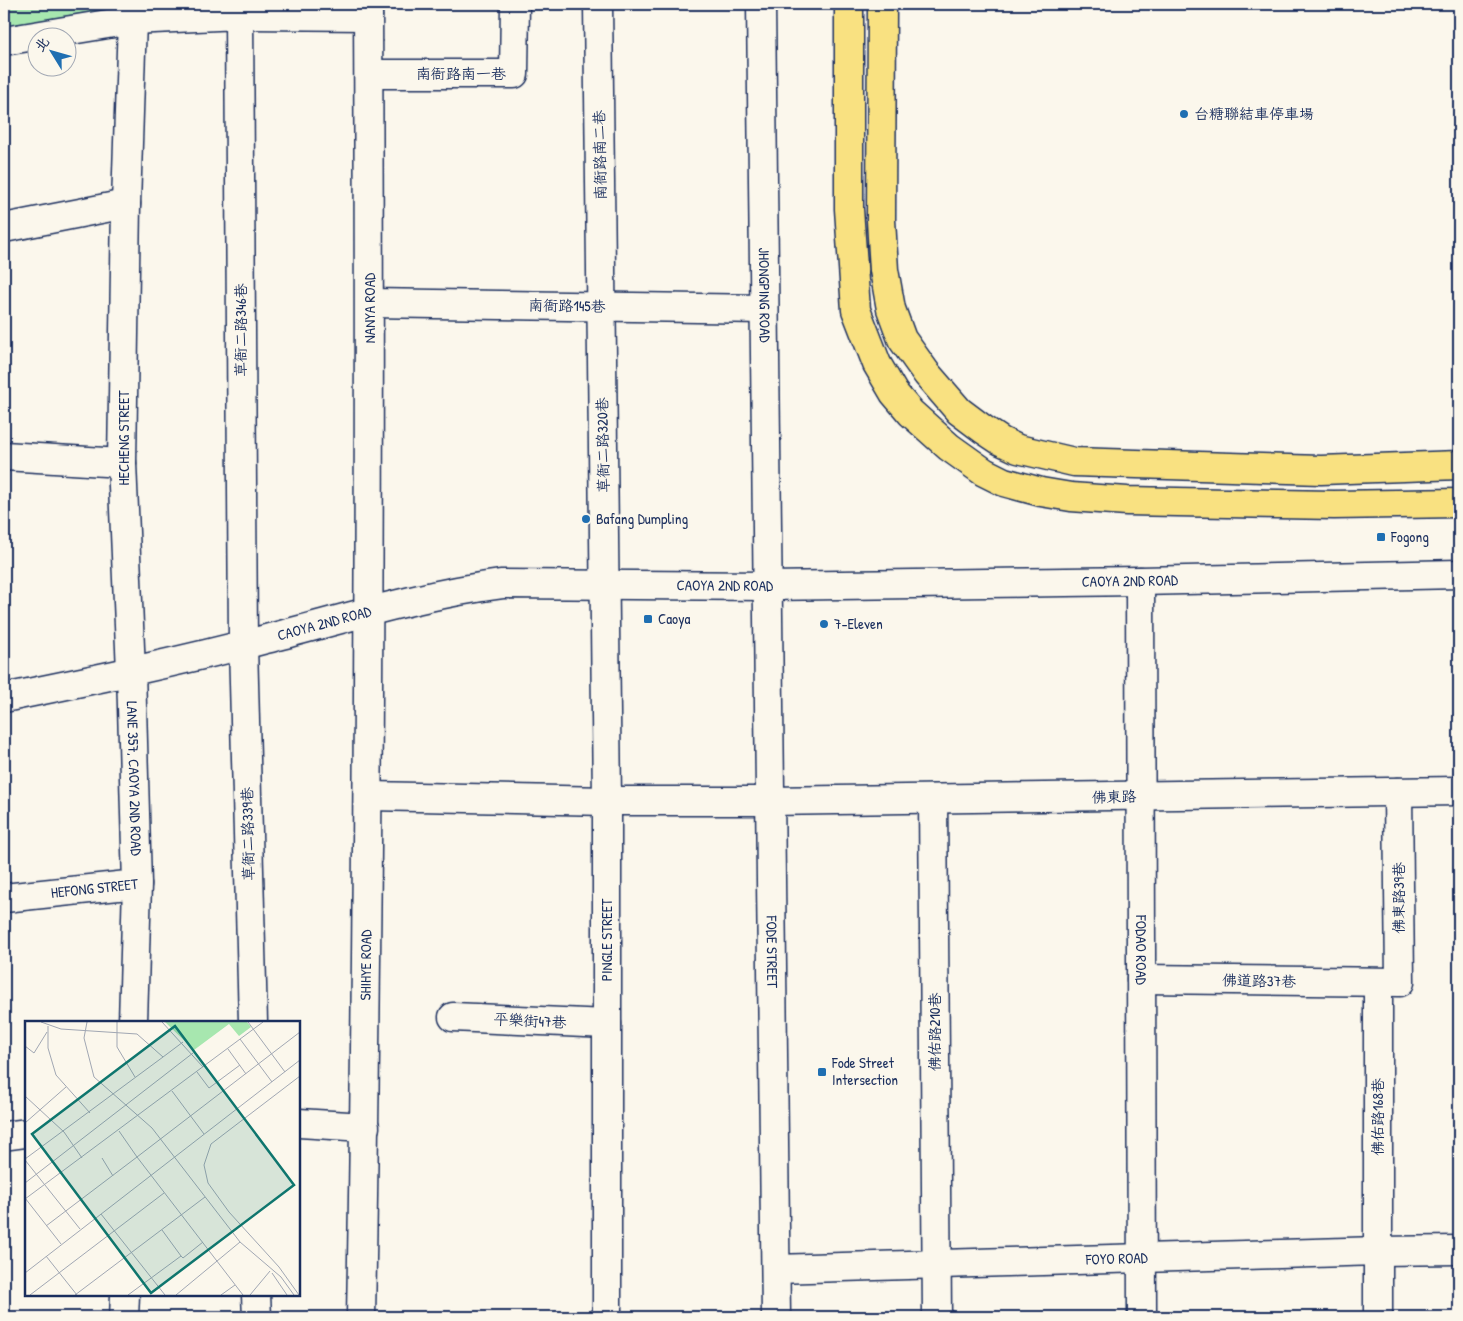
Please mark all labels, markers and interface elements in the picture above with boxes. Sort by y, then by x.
north arrow [28,28,78,78]
text: 北 [29,33,53,55]
street label: 南衙路南一巷 [416,63,506,84]
place label: 台糖聯結車停車場 [1194,103,1314,124]
marker: 台糖聯結車停車場 [1178,108,1190,120]
street label: 南衙路南二巷 [588,110,611,200]
street label: JHONGPING ROAD [754,247,776,344]
street label: NANYA ROAD [359,272,380,343]
street label: 草衙二路346巷 [230,283,251,377]
street label: 南衙路145巷 [528,294,606,317]
street label: HECHENG STREET [113,389,134,486]
street label: 草衙二路320巷 [591,397,614,493]
place label: Bafang Dumpling [596,508,689,529]
marker: Bafang Dumpling [580,513,592,525]
place label: Fogong [1390,526,1429,547]
marker: Fogong [1375,531,1387,543]
street label: CAOYA 2ND ROAD [1081,569,1179,592]
street label: CAOYA 2ND ROAD [677,574,774,596]
street label: CAOYA 2ND ROAD [275,600,374,646]
place label: Caoya [658,608,690,629]
marker: Caoya [642,613,654,625]
place label: 7-Eleven [834,613,883,634]
marker: 7-Eleven [818,618,830,630]
street label: LANE 357, CAOYA 2ND ROAD [122,701,147,857]
street label: 佛東路 [1091,786,1137,807]
street label: 草衙二路339巷 [236,787,259,881]
street label: 佛東路39巷 [1388,862,1409,934]
street label: HEFONG STREET [50,873,140,903]
street label: PINGLE STREET [596,898,617,981]
street label: FODAO ROAD [1131,914,1152,986]
street label: FODE STREET [761,915,783,989]
street label: SHIHYE ROAD [355,929,376,1001]
street label: 佛道路37巷 [1222,969,1296,992]
street label: 佛佑路210巷 [924,992,945,1072]
street label: 平樂街47巷 [493,1008,567,1033]
inset map [25,1021,300,1296]
place label: Fode Street Intersection [831,1052,898,1090]
marker: Fode Street Intersection [816,1066,828,1078]
street label: 佛佑路168巷 [1367,1078,1388,1156]
street label: FOYO ROAD [1085,1247,1149,1270]

